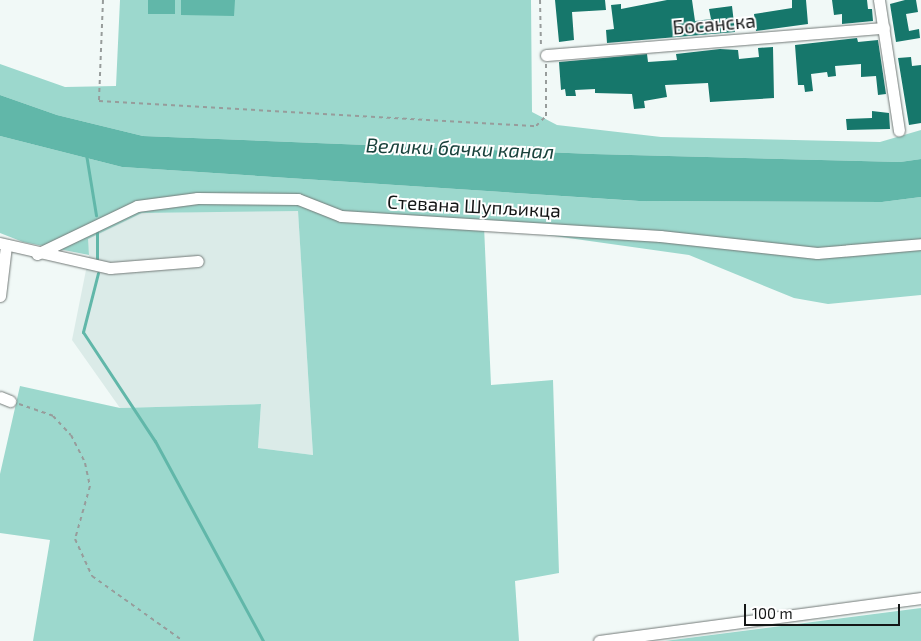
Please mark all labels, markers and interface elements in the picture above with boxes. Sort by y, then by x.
street label: Босанска [672,9,756,39]
water label: Велики бачки канал [365,133,555,163]
street label: Стевана Шупљикца [386,190,562,222]
scale bar [746,594,902,626]
text: 100 m [752,604,793,622]

